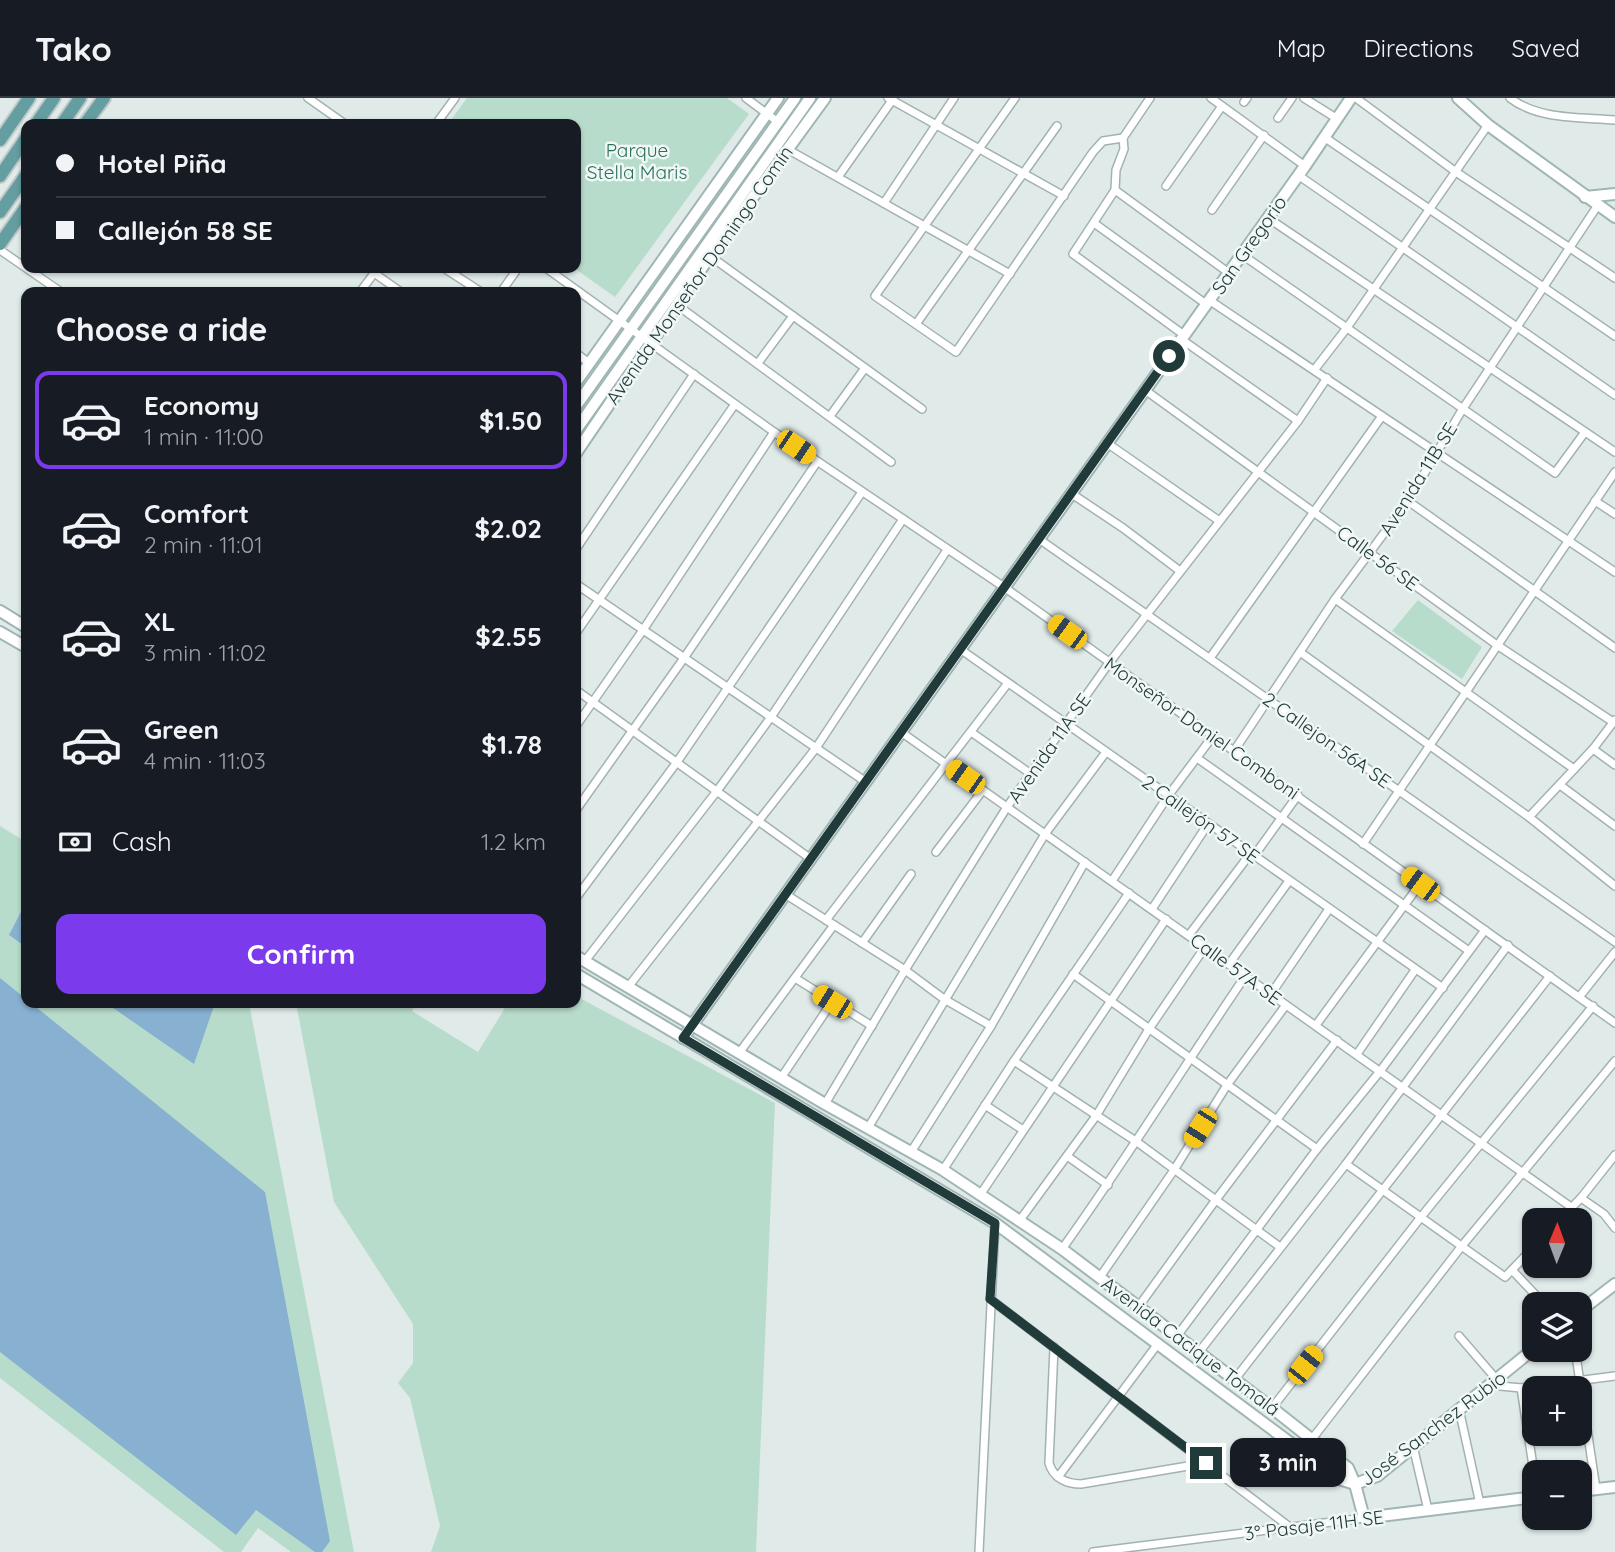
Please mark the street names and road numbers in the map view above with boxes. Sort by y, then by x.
street label: Avenida Monseñor Domingo Comín [600,141,798,409]
street label: San Gregorio [1206,191,1292,299]
street label: Avenida 11B SE [1374,418,1462,540]
street label: Calle 56 SE [1332,520,1424,596]
street label: Monseñor Daniel Comboni [1100,651,1304,805]
street label: 2 Callejon 56A SE [1258,687,1396,793]
street label: Avenida 11A SE [1002,688,1096,808]
street label: 2 Callejón 57 SE [1137,769,1265,869]
street label: Calle 57A SE [1185,928,1287,1010]
street label: Avenida Cacique Tomalá [1097,1271,1285,1421]
street label: José Sanchez Rubio [1355,1365,1511,1491]
street label: 3° Pasaje 11H SE [1243,1505,1385,1545]

